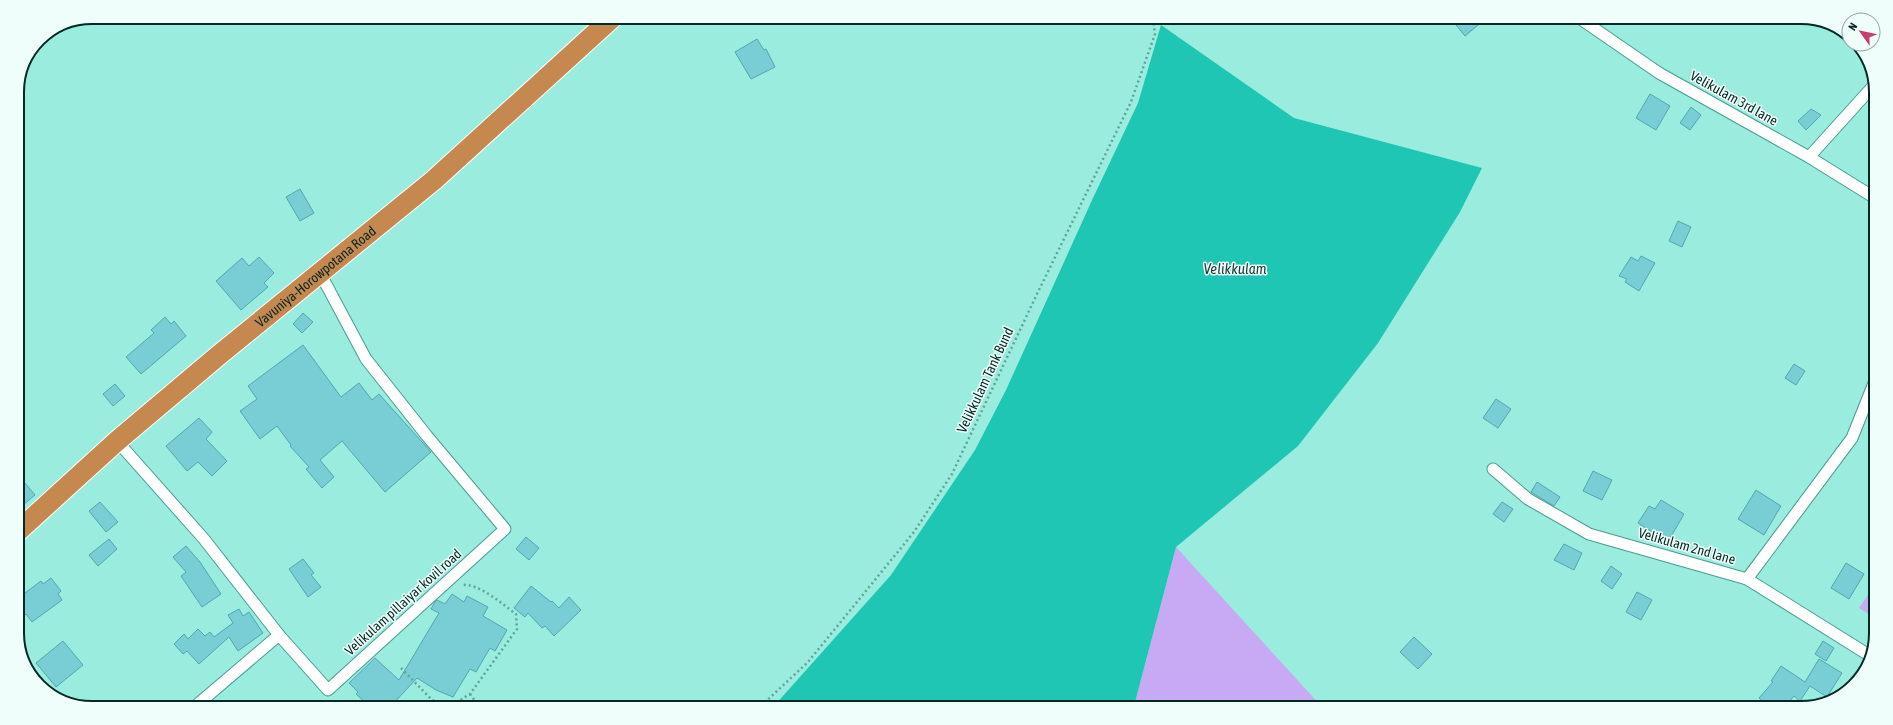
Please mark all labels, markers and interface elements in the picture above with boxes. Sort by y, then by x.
north arrow [1841,12,1881,52]
text: N [1846,21,1859,33]
street label: Velikulam 3rd lane [1687,67,1781,129]
street label: Vavuniya-Horowpotana Road [252,223,379,330]
water label: Velikkulam [1203,260,1267,277]
street label: Velikkulam Tank Bund [954,325,1016,435]
street label: Velikulam 2nd lane [1637,525,1737,567]
street label: Velikulam pillaiyar kovil road [342,546,464,658]

